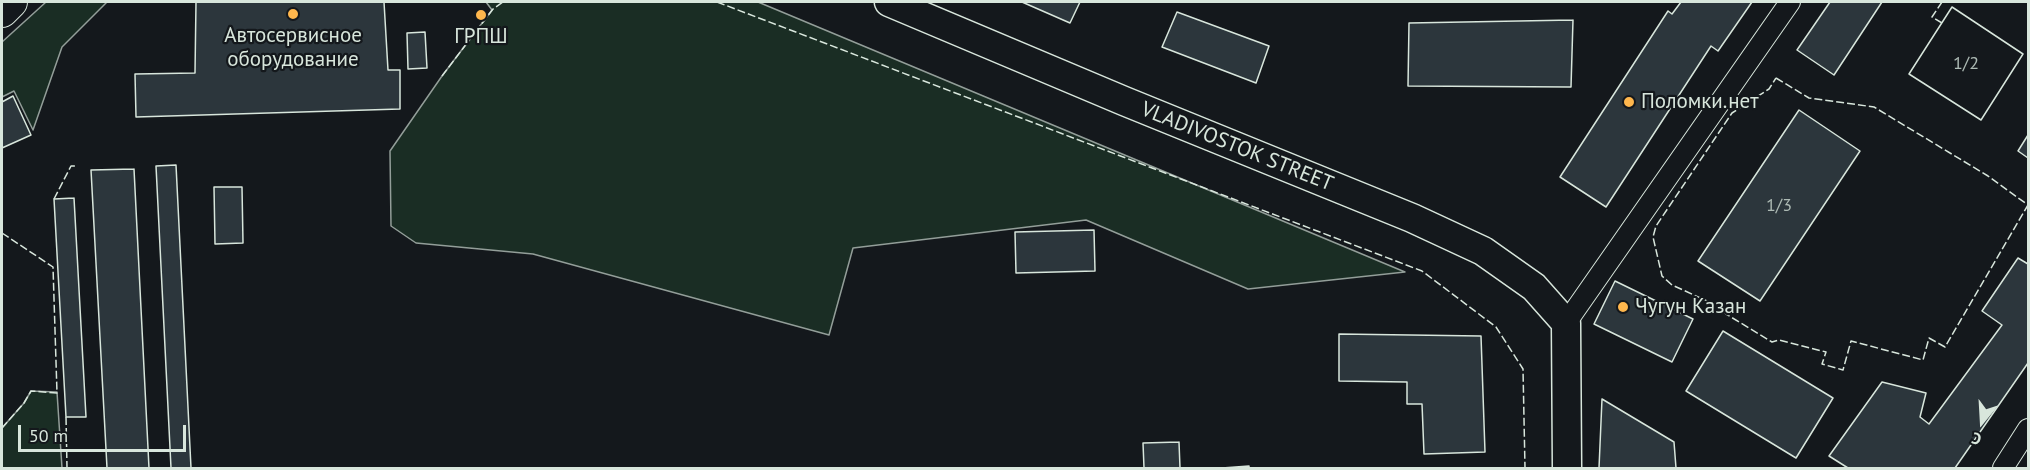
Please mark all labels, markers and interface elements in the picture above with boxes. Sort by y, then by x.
marker: Автосервисное оборудование [286,7,300,21]
marker: ГРПШ [474,8,488,22]
place label: Автосервисное оборудование [224,23,362,73]
place label: ГРПШ [454,24,508,50]
house number: 1/2 [1953,53,1979,75]
place label: Поломки.нет [1641,89,1759,115]
marker: Поломки.нет [1622,95,1636,109]
street label: VLADIVOSTOK STREET [1137,97,1337,197]
house number: 1/3 [1766,195,1792,217]
place label: Чугун Казан [1635,294,1746,320]
marker: Чугун Казан [1616,300,1630,314]
north arrow [1952,392,2012,452]
scale bar [21,413,189,451]
text: 50 m [29,424,68,447]
text: С [1969,428,1984,450]

